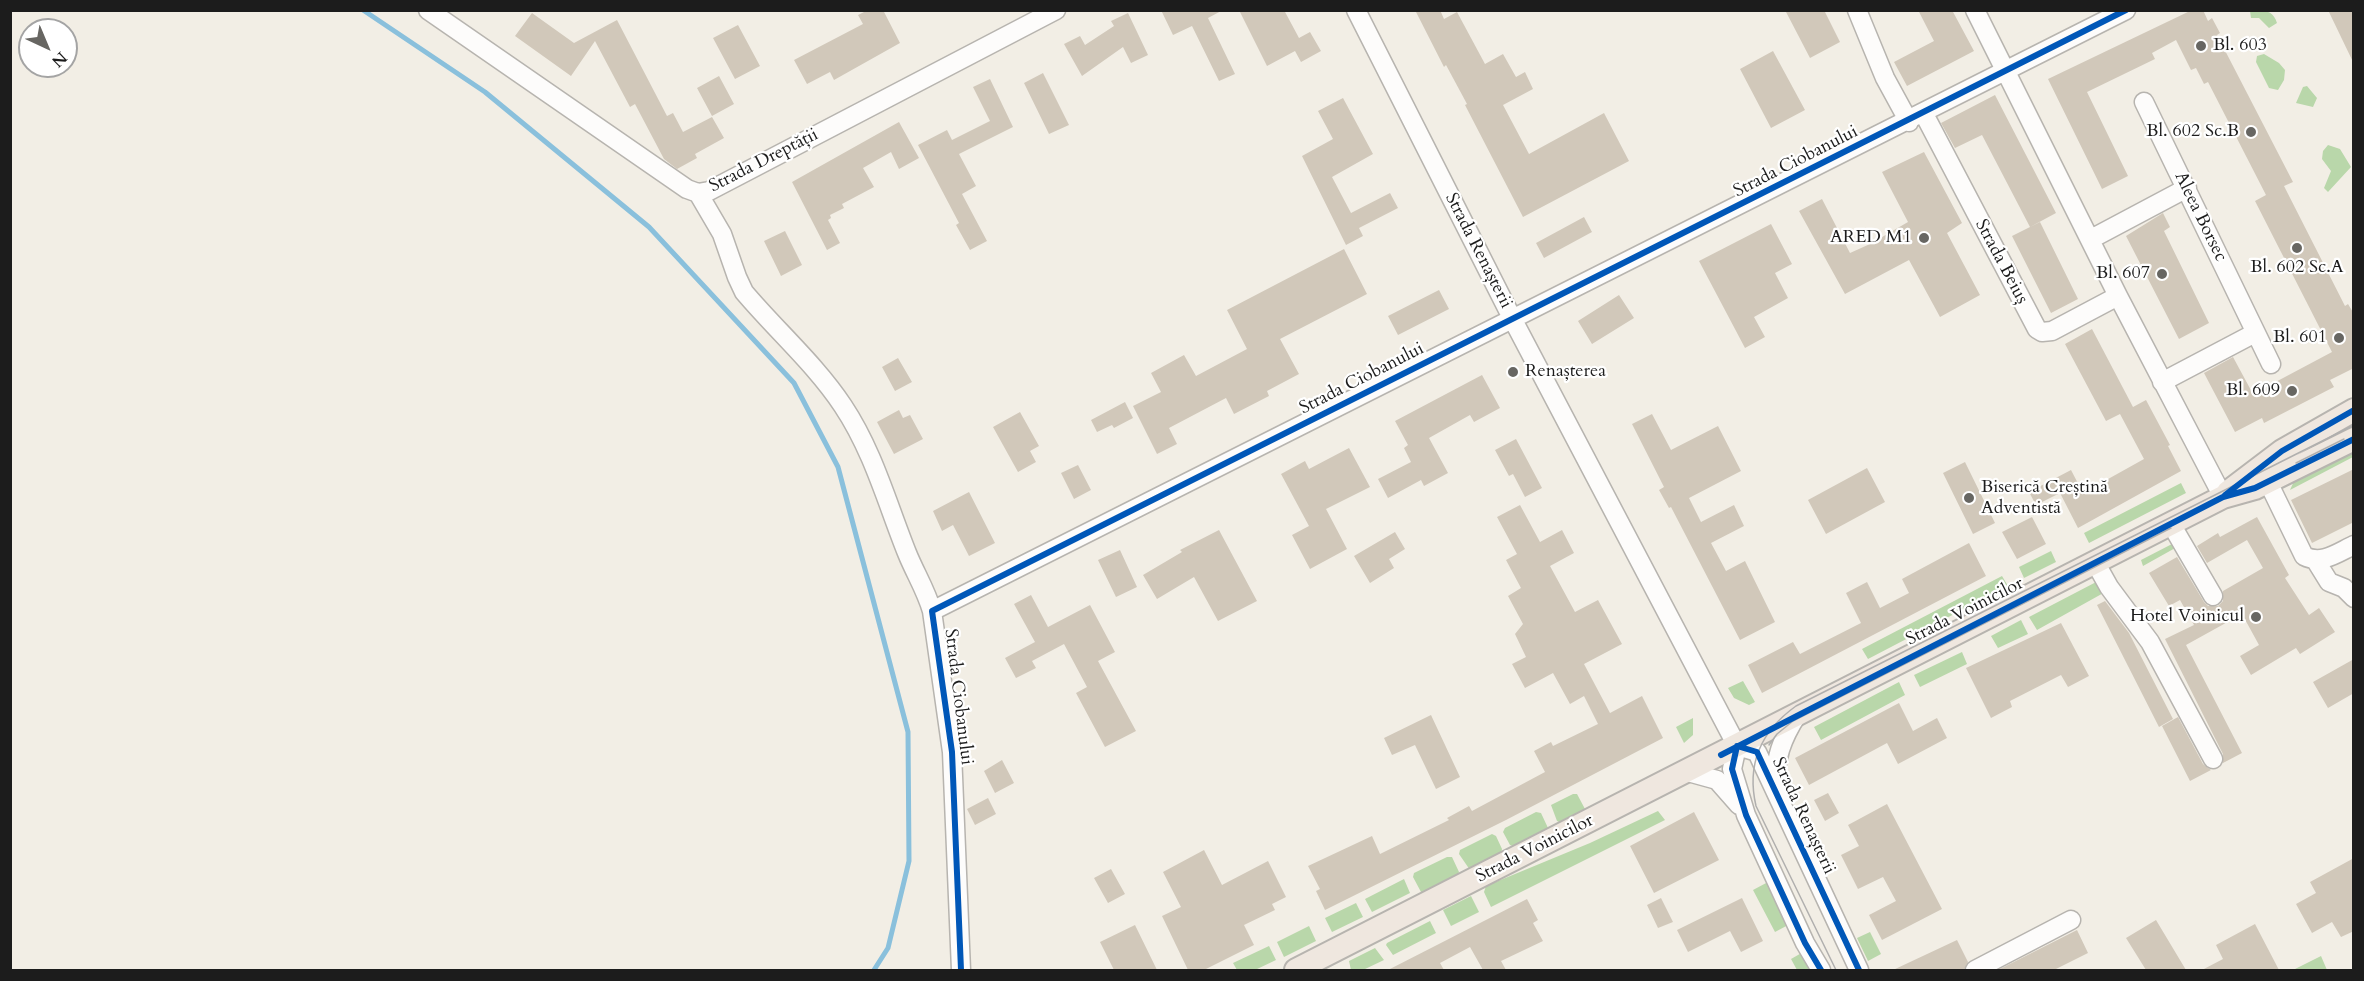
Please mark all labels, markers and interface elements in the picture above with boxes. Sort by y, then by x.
north arrow [18,18,78,78]
place label: Bl. 603 [2213,35,2267,57]
marker: Bl. 603 [2194,39,2208,53]
text: N [46,47,72,72]
street label: Strada Ciobanului [1730,121,1862,203]
place label: Bl. 602 Sc.B [2146,121,2239,143]
street label: Strada Dreptății [706,124,822,198]
marker: Bl. 602 Sc.B [2244,125,2258,139]
street label: Aleea Borsec [2169,169,2231,265]
street label: Strada Renașterii [1440,190,1516,312]
street label: Strada Beiuș [1970,216,2032,308]
place label: ARED M1 [1830,227,1912,249]
marker: ARED M1 [1917,231,1931,245]
marker: Bl. 602 Sc.A [2290,241,2304,255]
place label: Bl. 602 Sc.A [2250,257,2344,279]
place label: Bl. 607 [2096,263,2150,285]
marker: Bl. 607 [2155,267,2169,281]
place label: Bl. 601 [2273,327,2327,349]
marker: Bl. 601 [2332,331,2346,345]
street label: Strada Ciobanului [1296,338,1428,420]
place label: Renașterea [1525,361,1606,383]
marker: Renașterea [1506,365,1520,379]
place label: Bl. 609 [2226,380,2280,402]
marker: Bl. 609 [2285,384,2299,398]
place label: Biserică Creștină Adventistă [1981,477,2108,520]
marker: Biserică Creștină Adventistă [1962,491,1976,505]
street label: Strada Voinicilor [1903,573,2027,651]
place label: Hotel Voinicul [2130,606,2244,628]
marker: Hotel Voinicul [2249,610,2263,624]
street label: Strada Ciobanului [939,628,977,766]
street label: Strada Renașterii [1766,754,1840,878]
street label: Strada Voinicilor [1473,810,1597,888]

